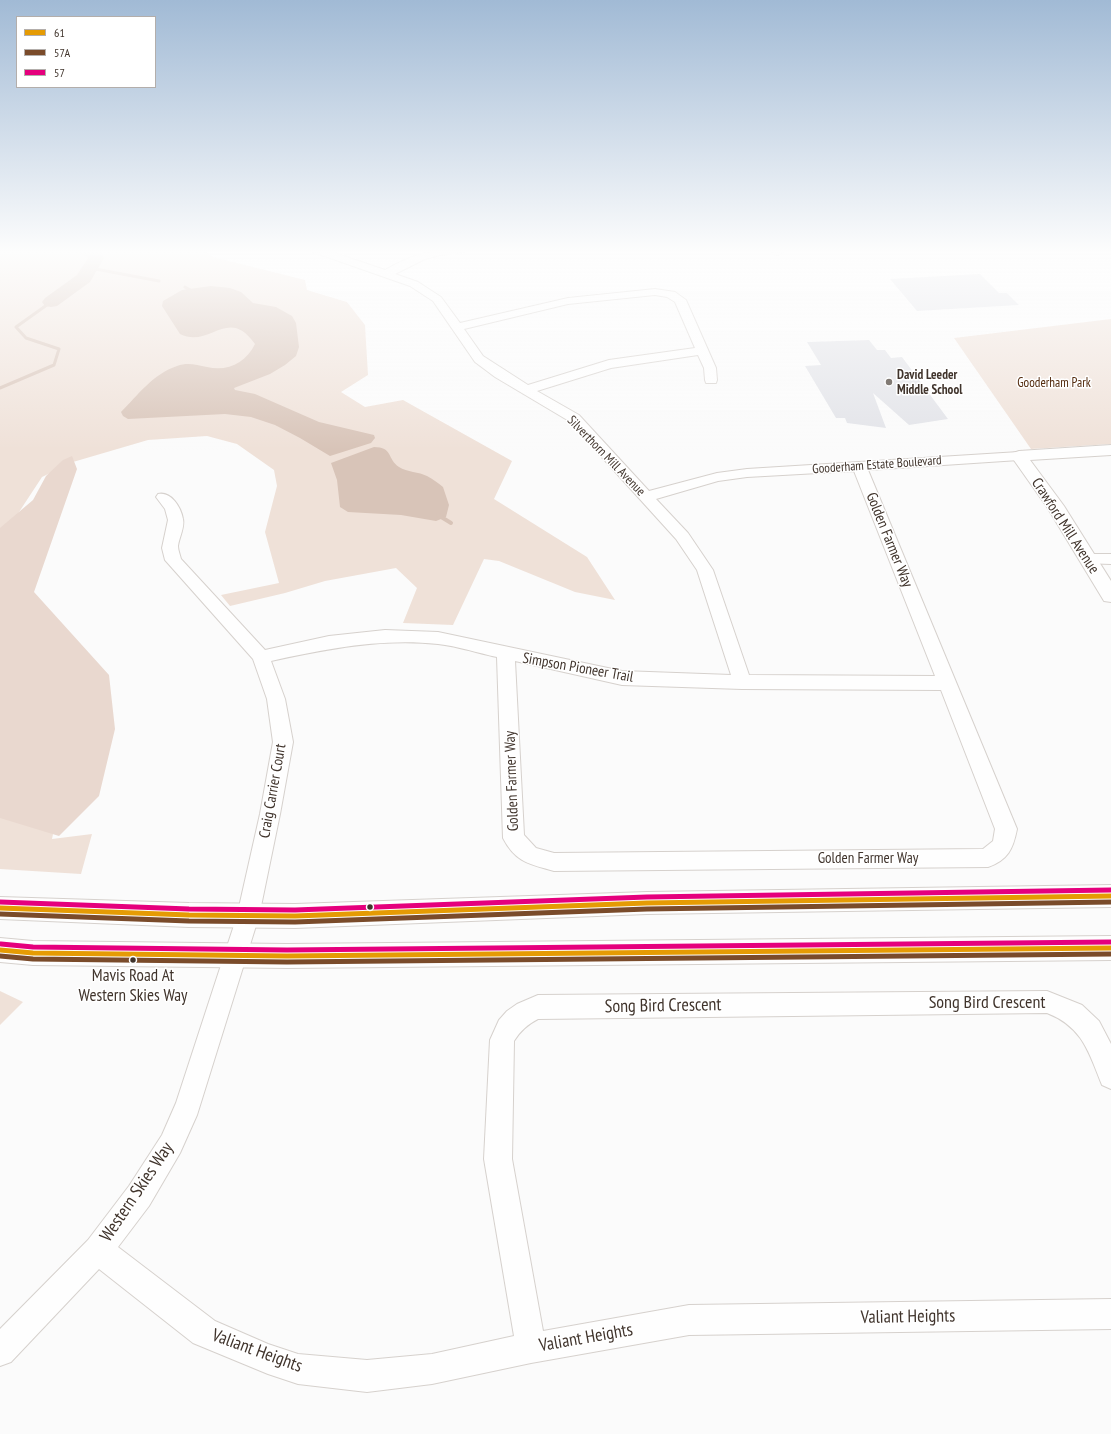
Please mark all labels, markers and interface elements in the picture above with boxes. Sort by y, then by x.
legend [16,16,156,88]
text: 61 [54,25,65,40]
text: 57A [54,45,70,60]
text: 57 [54,65,65,80]
place label: David Leeder Middle School [897,367,962,398]
park label: Gooderham Park [1017,375,1091,391]
marker: David Leeder Middle School [884,377,894,387]
street label: Silverthorn Mill Avenue [564,413,648,499]
street label: Gooderham Estate Boulevard [812,453,942,477]
street label: Crawford Mill Avenue [1027,475,1103,577]
street label: Golden Farmer Way [862,490,916,590]
street label: Simpson Pioneer Trail [521,649,635,687]
street label: Golden Farmer Way [501,730,523,832]
street label: Craig Carrier Court [256,742,290,840]
street label: Golden Farmer Way [818,850,918,868]
unlabelled marker [365,902,375,912]
marker: Mavis Road At Western Skies Way [128,955,138,965]
place label: Mavis Road At Western Skies Way [79,966,187,1006]
street label: Song Bird Crescent [929,992,1045,1014]
street label: Song Bird Crescent [604,994,722,1018]
street label: Western Skies Way [96,1138,178,1246]
street label: Valiant Heights [861,1305,955,1329]
street label: Valiant Heights [538,1319,634,1357]
street label: Valiant Heights [209,1325,305,1377]

